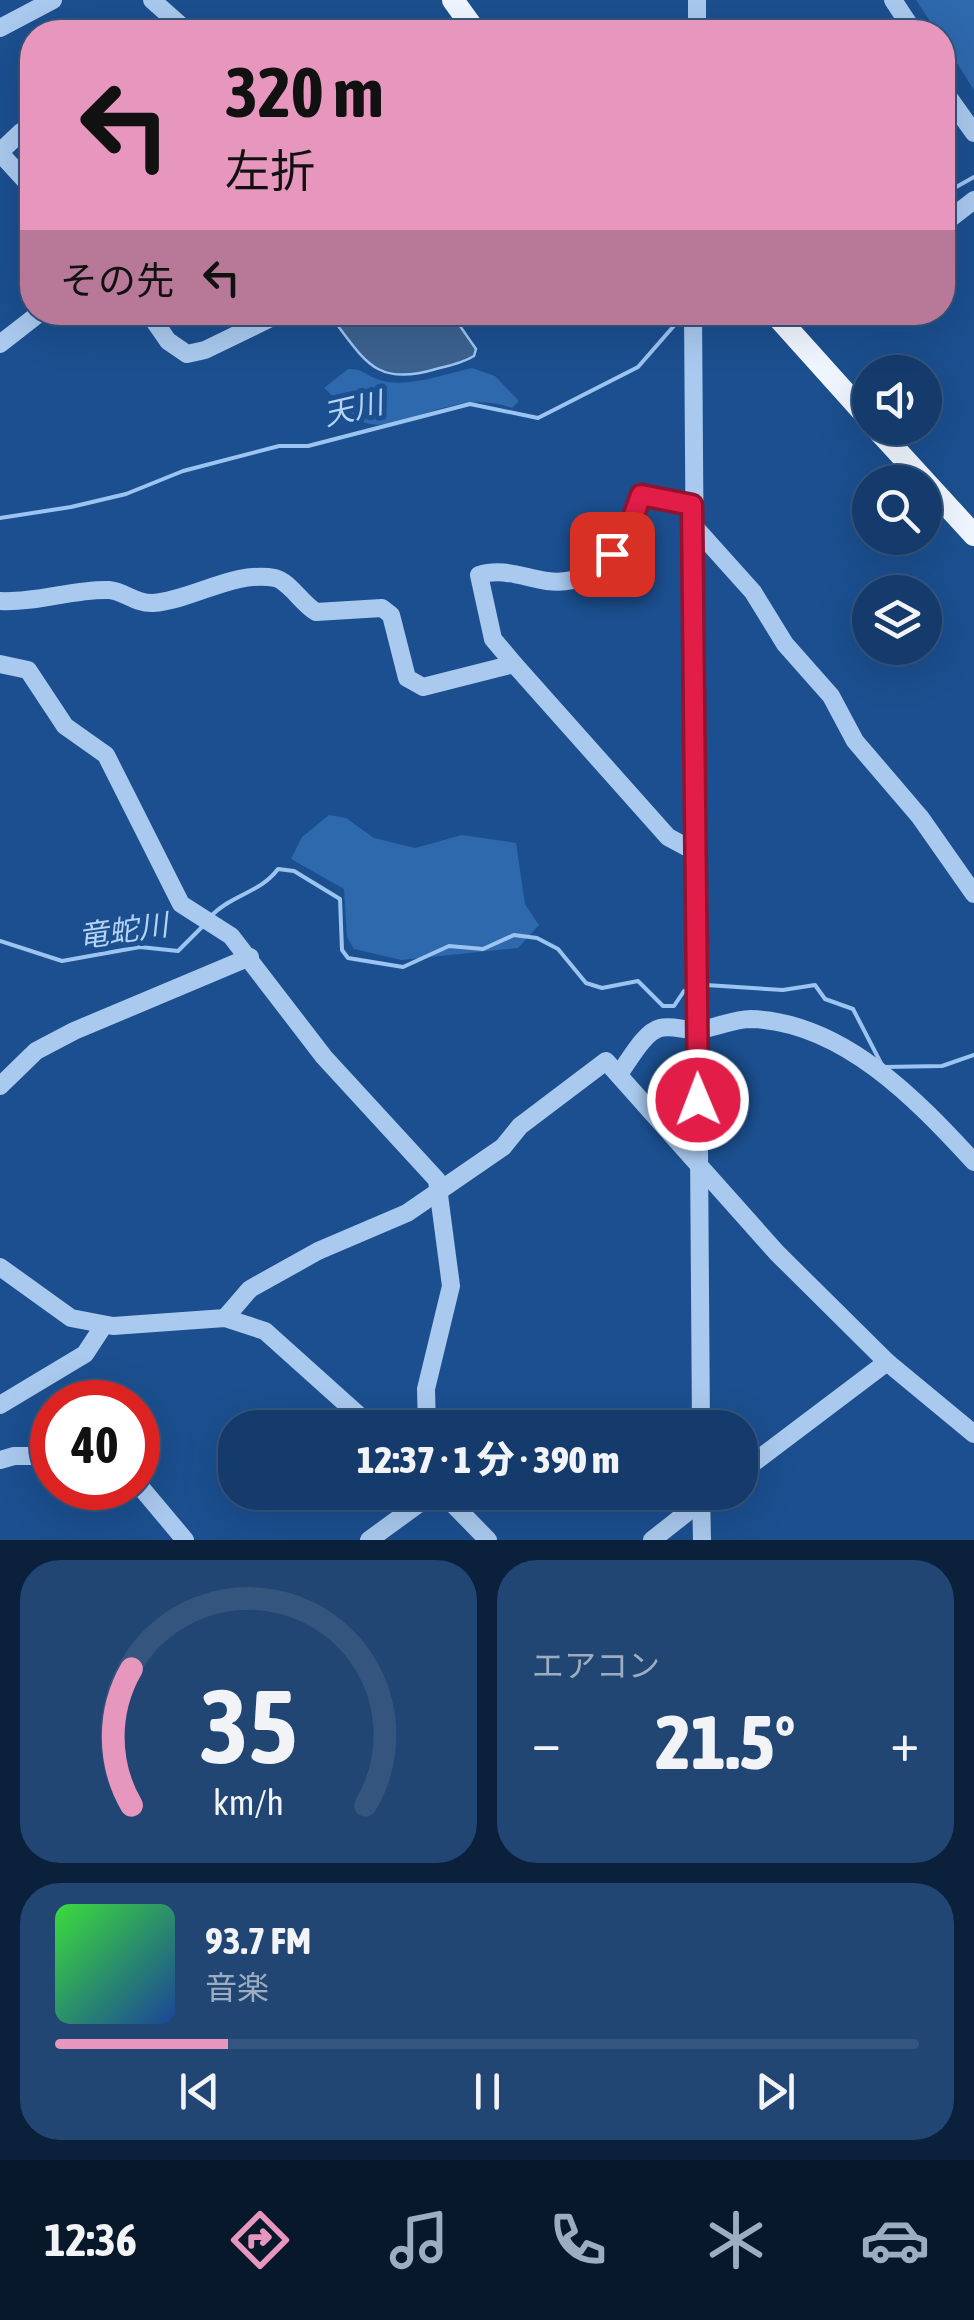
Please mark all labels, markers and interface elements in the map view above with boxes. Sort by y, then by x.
text: 320 m [225,52,384,132]
icon: left [60,60,190,190]
text: 左折 [225,145,315,197]
icon: left [194,250,249,305]
text: その先 [60,259,174,302]
map controls [852,355,942,665]
button: sound [852,355,942,445]
water label: 天川 [320,384,389,431]
button: search [852,465,942,555]
pin [570,512,655,597]
icon: arrive [585,527,640,582]
button: layers [852,575,942,665]
water label: 竜蛇川 [76,906,173,953]
position arrow [646,1048,750,1152]
speed limit sign: 40 [30,1380,160,1510]
text: 12:37 · 1 分 · 390 m [357,1438,619,1481]
text: エアコン [532,1647,660,1684]
text: 35 [200,1666,297,1785]
text: 21.5° [656,1699,795,1785]
text: − [532,1710,561,1773]
text: + [890,1710,919,1773]
text: km/h [213,1782,284,1823]
text: 93.7 FM [205,1919,311,1962]
text: 音楽 [205,1969,269,2006]
icon: previous [172,2064,227,2119]
icon: pause [460,2064,515,2119]
icon: next [748,2064,803,2119]
icon: directions [225,2205,295,2275]
icon: music [384,2205,454,2275]
icon: phone [543,2205,613,2275]
icon: climate [701,2205,771,2275]
icon: car [860,2205,930,2275]
text: 12:36 [44,2214,137,2266]

